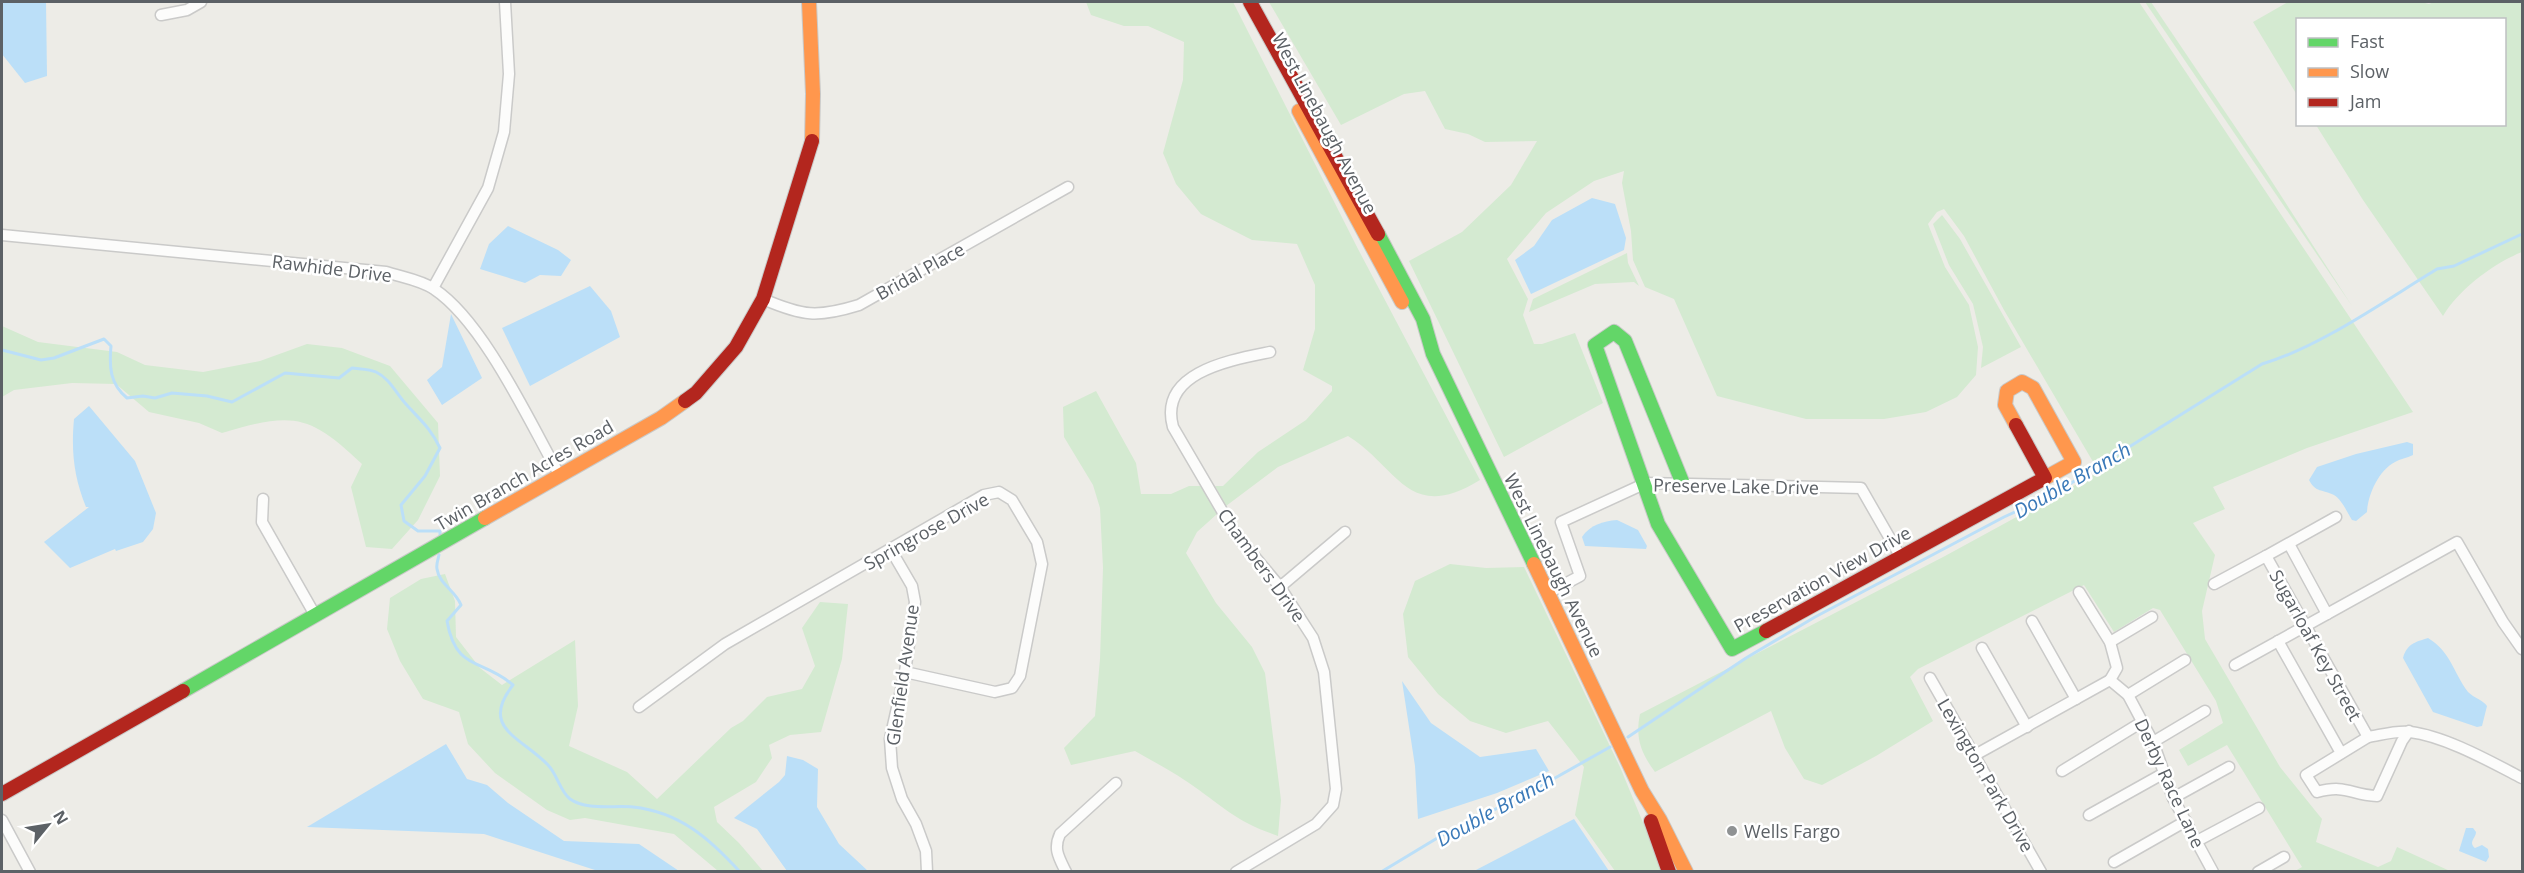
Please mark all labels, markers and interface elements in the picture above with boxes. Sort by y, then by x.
legend [2296,18,2506,126]
street label: West Linebaugh Avenue [1267,28,1383,218]
text: Fast [2350,29,2384,53]
text: Slow [2350,59,2389,83]
text: Jam [2348,89,2382,113]
street label: Bridal Place [871,237,969,305]
street label: Rawhide Drive [271,249,393,287]
street label: Twin Branch Acres Road [430,414,618,536]
water label: Double Branch [2008,436,2136,524]
street label: West Linebaugh Avenue [1499,469,1609,661]
street label: Preserve Lake Drive [1653,473,1819,499]
street label: Springrose Drive [859,487,993,575]
street label: Chambers Drive [1213,503,1311,627]
street label: Preservation View Drive [1729,520,1915,638]
street label: Sugarloaf Key Street [2264,565,2368,725]
street label: Glenfield Avenue [880,603,924,747]
street label: Lexington Park Drive [1932,694,2040,856]
street label: Derby Race Lane [2129,714,2211,852]
water label: Double Branch [1431,765,1559,853]
north arrow [18,795,78,855]
text: N [48,806,74,829]
place label: Wells Fargo [1744,819,1840,843]
marker: Wells Fargo [1725,824,1739,838]

